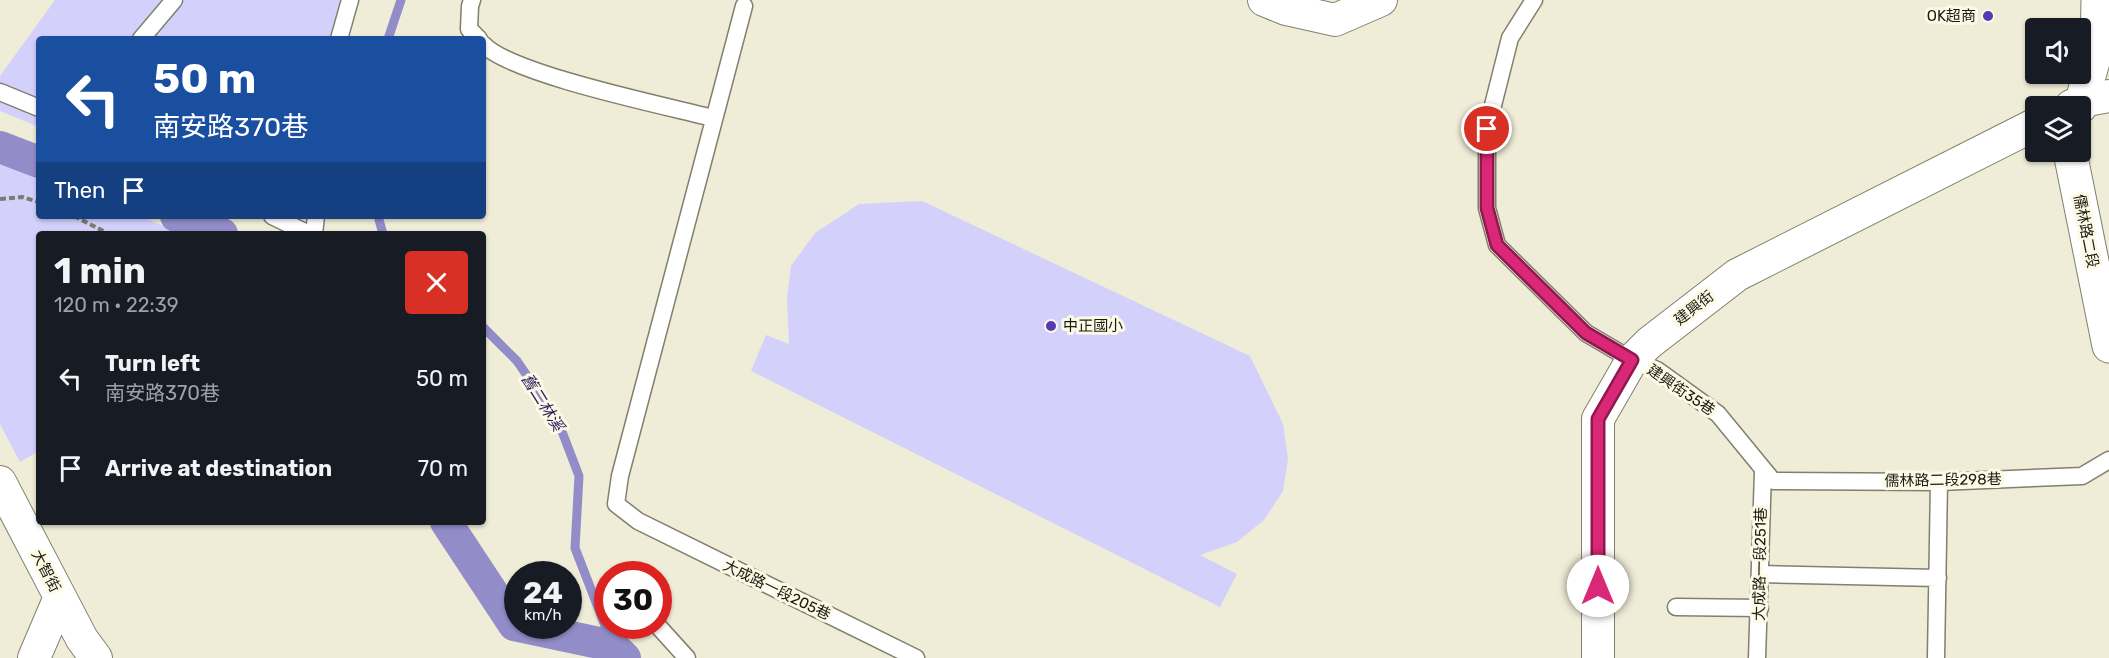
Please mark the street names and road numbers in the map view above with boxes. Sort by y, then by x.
street label: 儒林路二段 [2070,192,2102,270]
street label: 建興街 [1671,287,1717,329]
street label: 建興街35巷 [1644,361,1718,419]
street label: 儒林路二段298巷 [1884,470,2002,490]
street label: 大成路一段251巷 [1750,507,1770,621]
street label: 大智街 [28,547,64,595]
street label: 大成路一段205巷 [720,556,834,624]

